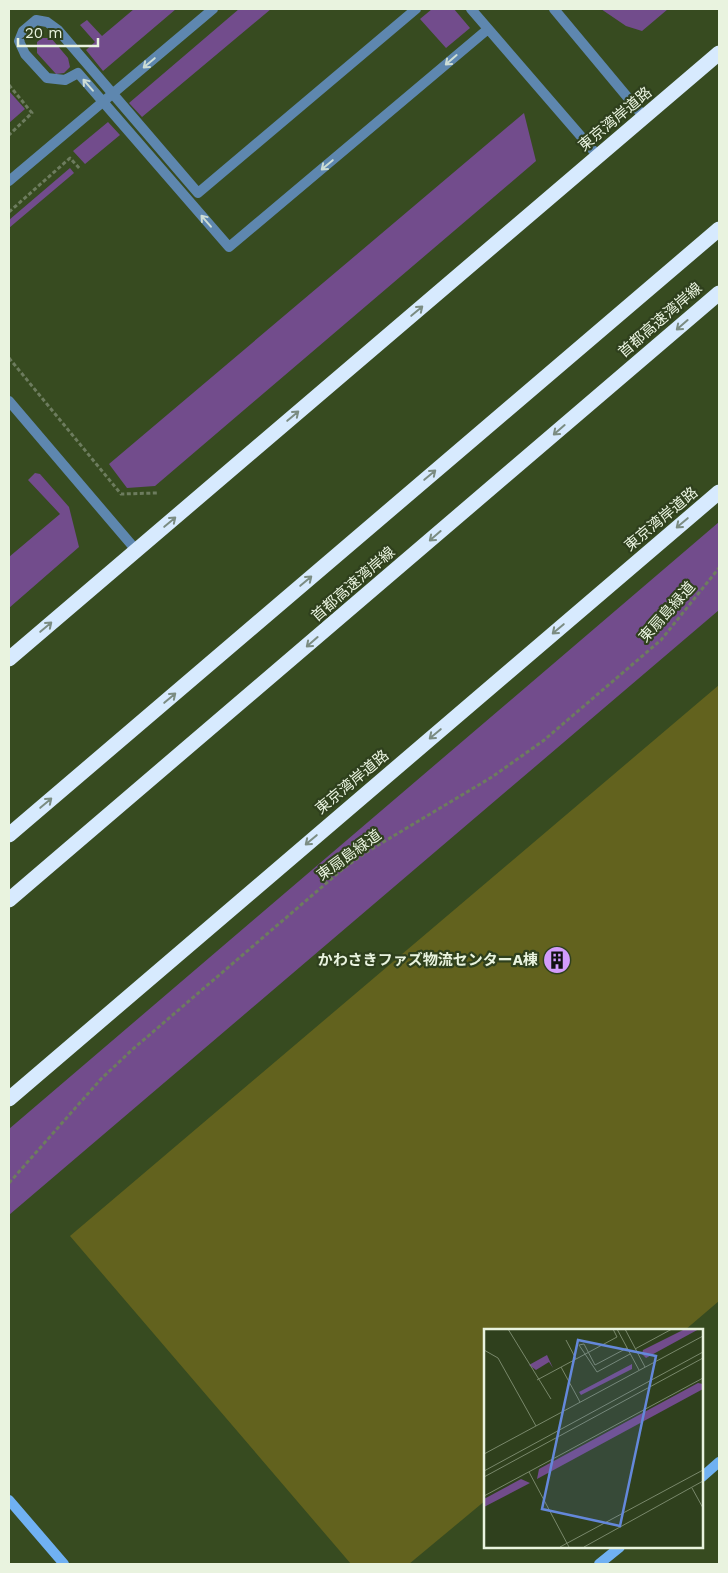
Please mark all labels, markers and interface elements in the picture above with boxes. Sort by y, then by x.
scale bar [18,15,98,47]
text: 20 m [25,24,63,42]
one-way arrow [444,54,457,66]
one-way arrow [142,57,155,69]
one-way arrow [83,79,94,92]
street label: 東京湾岸道路 [575,83,655,155]
one-way arrow [320,159,333,171]
one-way arrow [201,215,212,228]
street label: 首都高速湾岸線 [614,279,706,361]
one-way arrow [410,305,423,316]
one-way arrow [676,319,689,331]
one-way arrow [287,410,300,422]
one-way arrow [552,425,565,436]
one-way arrow [423,470,436,481]
street label: 東京湾岸道路 [621,483,701,555]
one-way arrow [163,516,176,527]
one-way arrow [676,518,689,529]
one-way arrow [429,530,442,541]
street label: 首都高速湾岸線 [307,543,399,625]
one-way arrow [300,575,313,586]
street label: 東扇島緑道 [635,578,699,646]
one-way arrow [39,622,52,633]
one-way arrow [552,623,565,634]
one-way arrow [305,636,318,647]
one-way arrow [163,692,176,703]
one-way arrow [428,729,441,740]
street label: 東京湾岸道路 [312,746,392,818]
one-way arrow [39,798,52,809]
street label: 東扇島緑道 [313,826,385,884]
one-way arrow [305,834,318,845]
building icon: かわさきファズ物流センターA棟 [542,945,572,975]
place label: かわさきファズ物流センターA棟 [318,951,538,969]
inset map [484,1329,703,1548]

